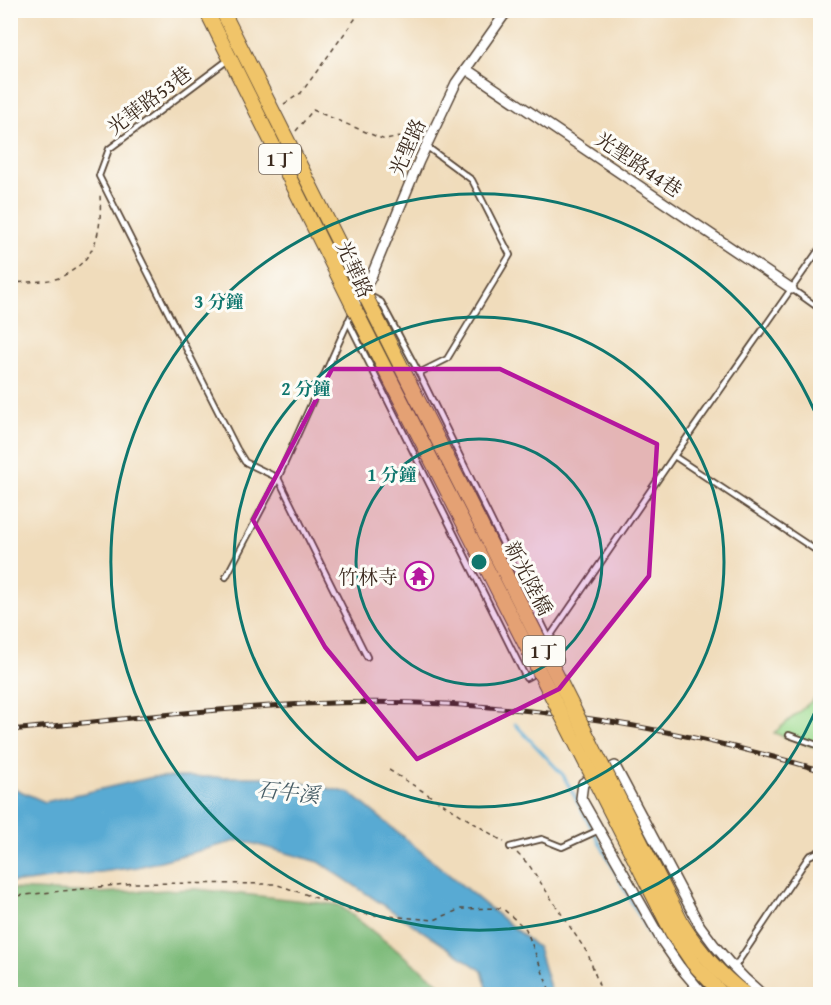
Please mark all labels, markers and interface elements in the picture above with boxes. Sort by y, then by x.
street label: 光華路53巷 [101,59,197,141]
street label: 光聖路 [382,114,432,180]
street label: 光聖路44巷 [590,124,688,204]
road number: 1丁 [259,144,301,174]
street label: 光華路 [330,236,380,302]
text: 3 分鐘 [194,288,244,315]
text: 2 分鐘 [281,375,331,402]
text: 1 分鐘 [367,461,417,488]
street label: 新光陸橋 [498,536,560,620]
centre of rings [469,552,489,572]
temple icon: 竹林寺 [403,560,435,592]
place label: 竹林寺 [338,562,398,591]
road number: 1丁 [523,636,565,666]
water label: 石牛溪 [255,773,323,811]

